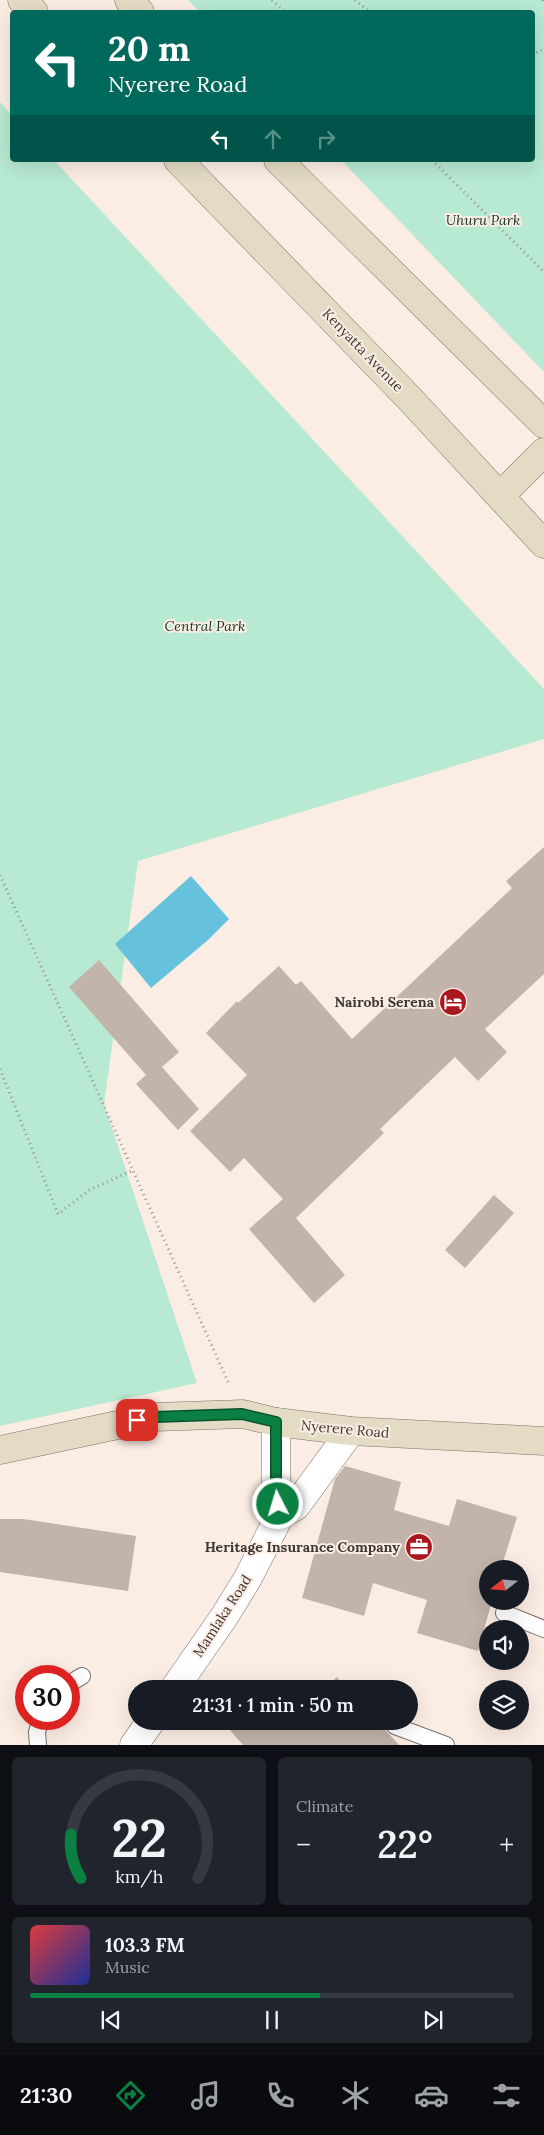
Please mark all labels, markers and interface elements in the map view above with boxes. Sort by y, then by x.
text: 20 m [108,26,190,71]
icon: left [25,30,90,95]
text: Nyerere Road [108,70,247,98]
icon: left [206,125,234,153]
icon: ahead [259,125,287,153]
icon: right [312,125,340,153]
park label: Uhuru Park [446,211,520,229]
street label: Kenyatta Avenue [319,304,408,396]
park label: Central Park [165,617,245,635]
hotel icon: Nairobi Serena [438,987,468,1017]
place label: Nairobi Serena [335,993,435,1011]
pin [116,1399,158,1441]
icon: arrive [123,1406,151,1434]
street label: Nyerere Road [300,1416,390,1442]
position arrow [251,1477,303,1529]
office icon: Heritage Insurance Company [404,1532,434,1562]
place label: Heritage Insurance Company [205,1538,400,1556]
north arrow [479,1560,529,1610]
map controls [479,1560,529,1730]
street label: Mamlaka Road [189,1571,255,1661]
button: sound [479,1620,529,1670]
speed limit sign: 30 [15,1665,80,1730]
button: layers [479,1680,529,1730]
text: 21:31 · 1 min · 50 m [192,1693,354,1717]
text: Climate [296,1796,353,1816]
text: 22 [111,1805,167,1871]
text: 22° [377,1820,433,1868]
text: − [296,1827,311,1863]
text: + [499,1827,514,1863]
text: km/h [115,1865,163,1888]
text: 103.3 FM [105,1933,185,1957]
text: Music [105,1957,150,1977]
icon: previous [97,2006,125,2034]
icon: pause [258,2006,286,2034]
icon: next [419,2006,447,2034]
icon: directions [113,2078,148,2113]
icon: music [188,2078,223,2113]
icon: phone [263,2078,298,2113]
icon: climate [338,2078,373,2113]
icon: car [414,2078,449,2113]
icon: filters [489,2078,524,2113]
text: 21:30 [20,2081,73,2109]

